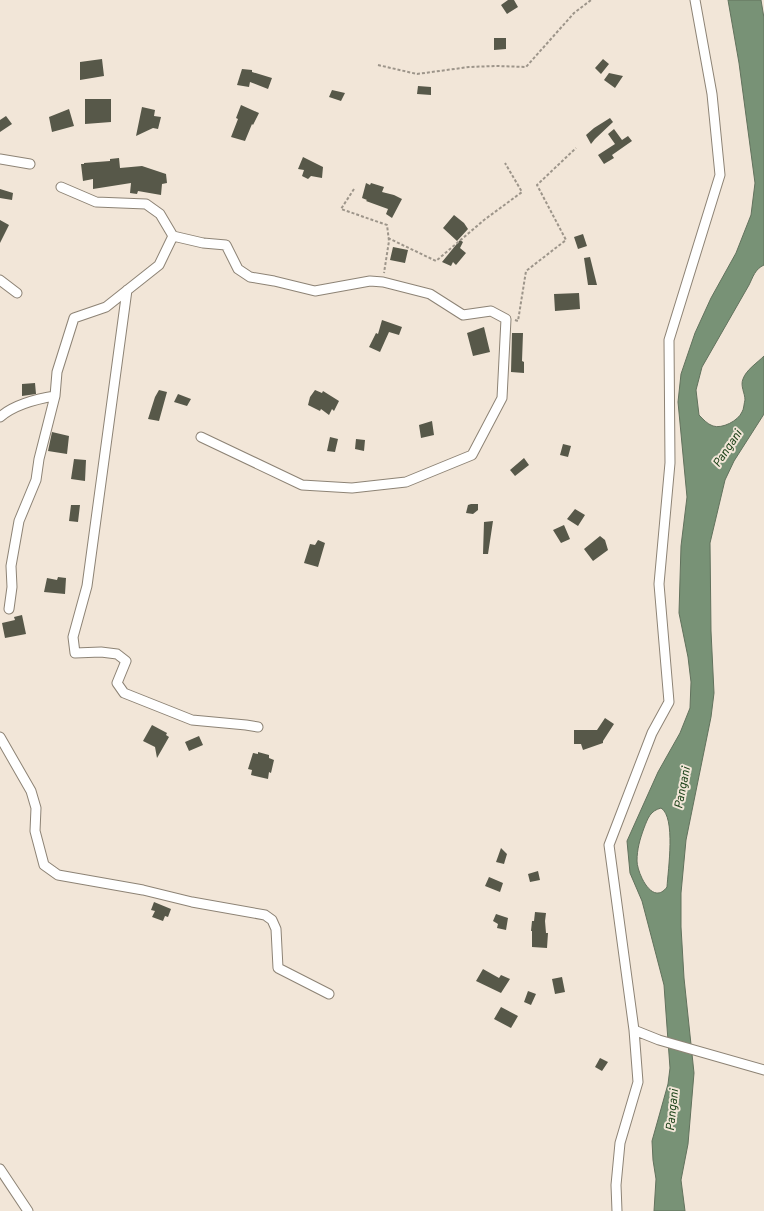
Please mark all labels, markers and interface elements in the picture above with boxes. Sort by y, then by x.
water label: Pangani [710,426,747,471]
water label: Pangani [671,765,695,810]
water label: Pangani [663,1087,683,1132]

